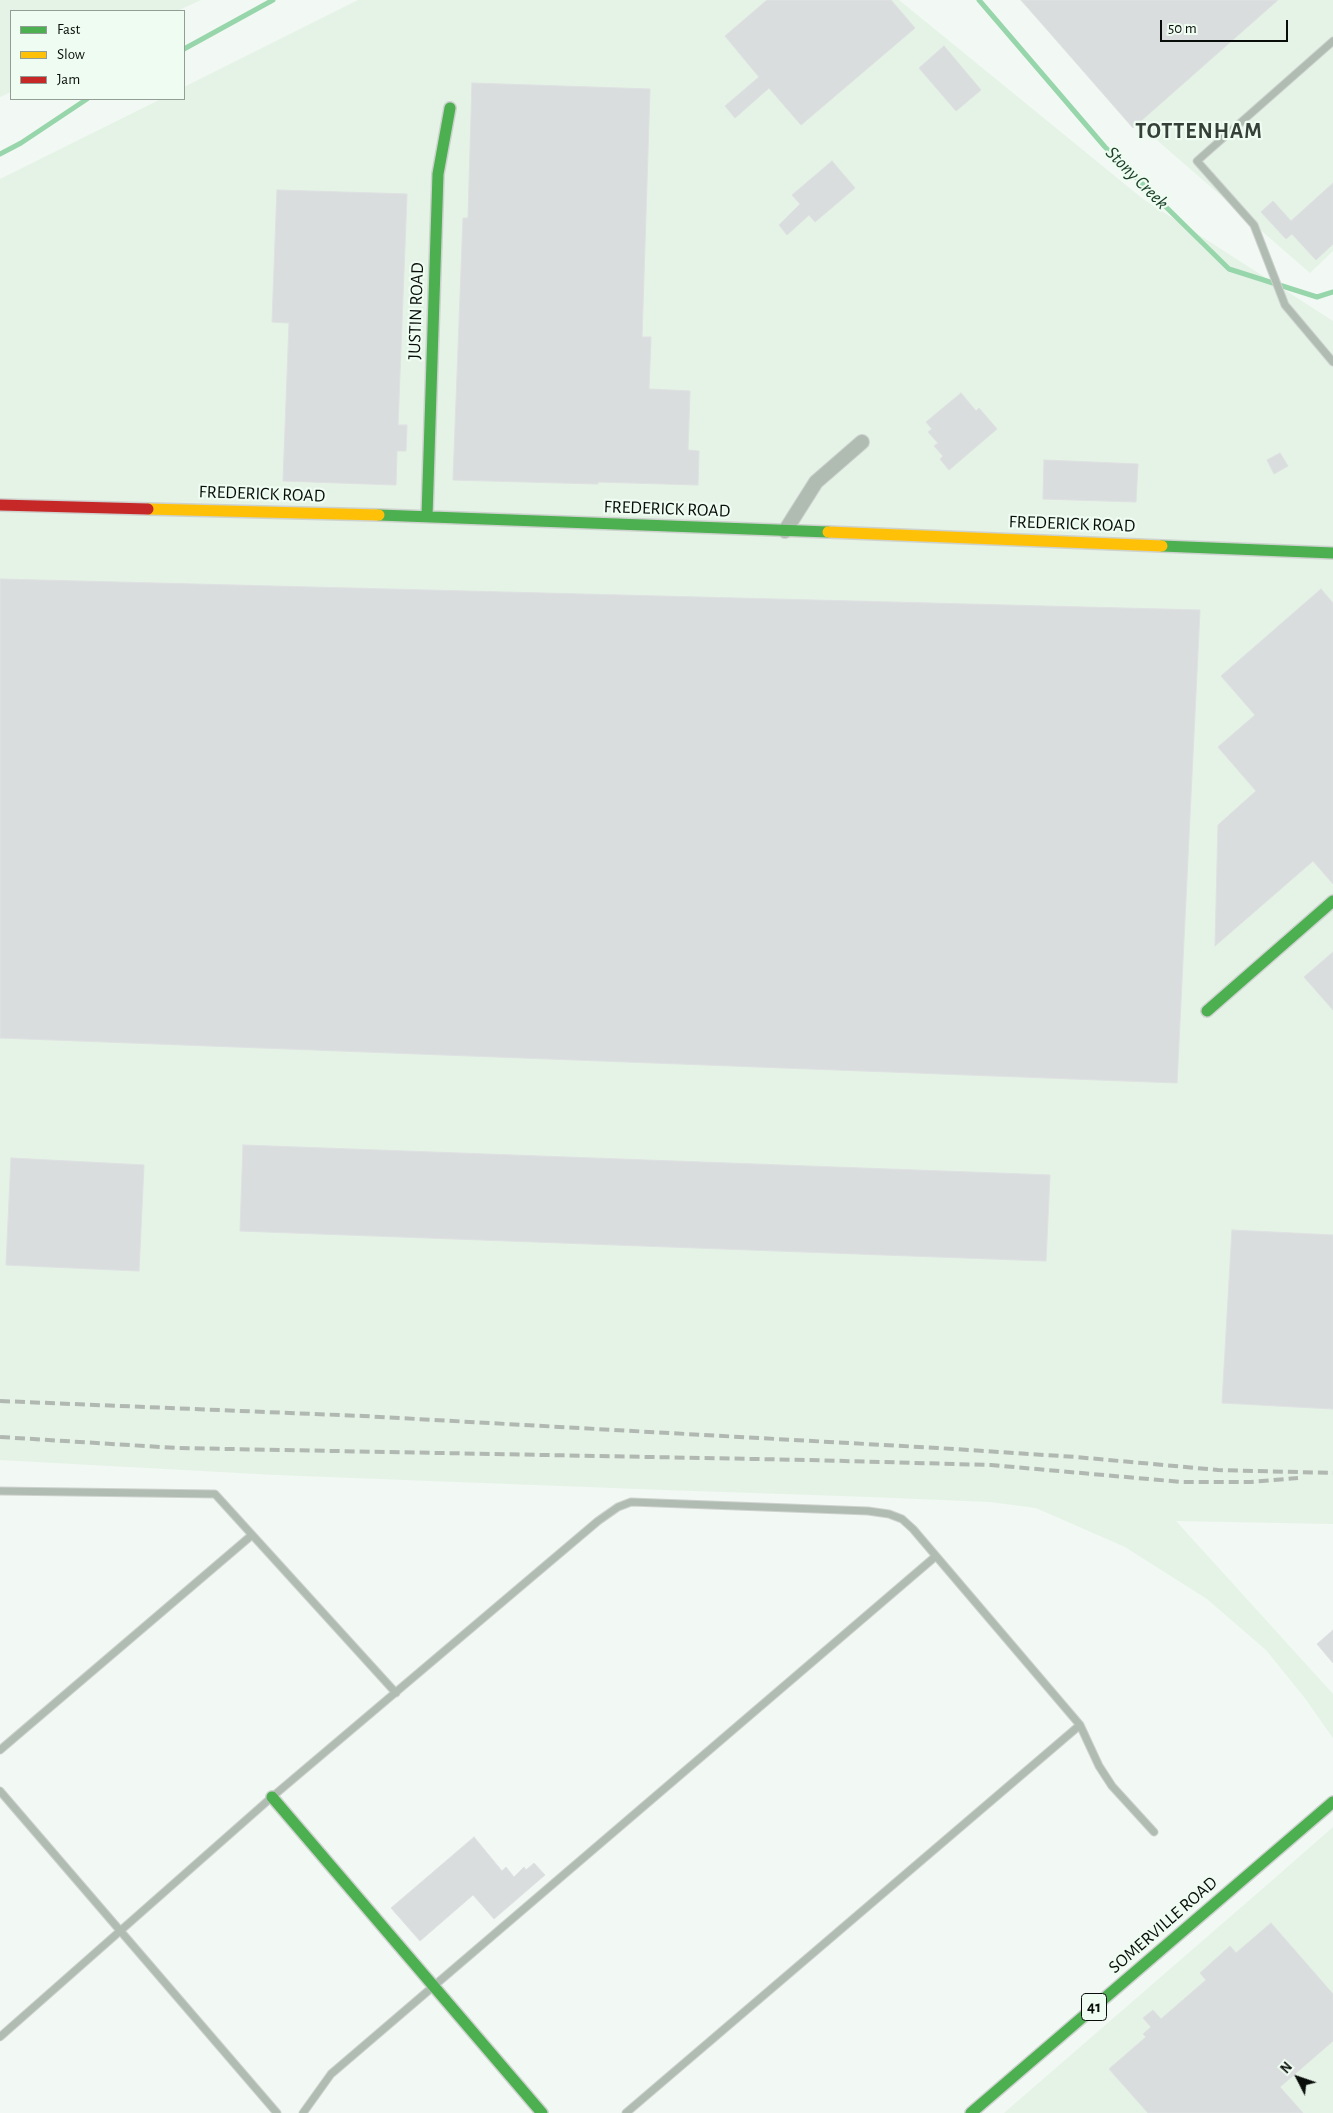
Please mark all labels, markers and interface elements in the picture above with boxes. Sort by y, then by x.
legend [10,10,185,100]
scale bar [1163,10,1290,42]
text: 50 m [1168,21,1197,36]
text: Fast [57,22,80,37]
text: Slow [57,47,85,62]
text: Jam [57,72,80,87]
district label: TOTTENHAM [1134,118,1264,144]
water label: Stony Creek [1101,142,1173,214]
street label: JUSTIN ROAD [404,262,428,360]
street label: FREDERICK ROAD [198,481,326,507]
street label: FREDERICK ROAD [603,496,731,522]
street label: FREDERICK ROAD [1008,511,1136,537]
street label: SOMERVILLE ROAD [1104,1872,1222,1978]
road number: 41 [1082,1994,1106,2020]
north arrow [1273,2053,1323,2103]
text: N [1278,2060,1295,2076]

